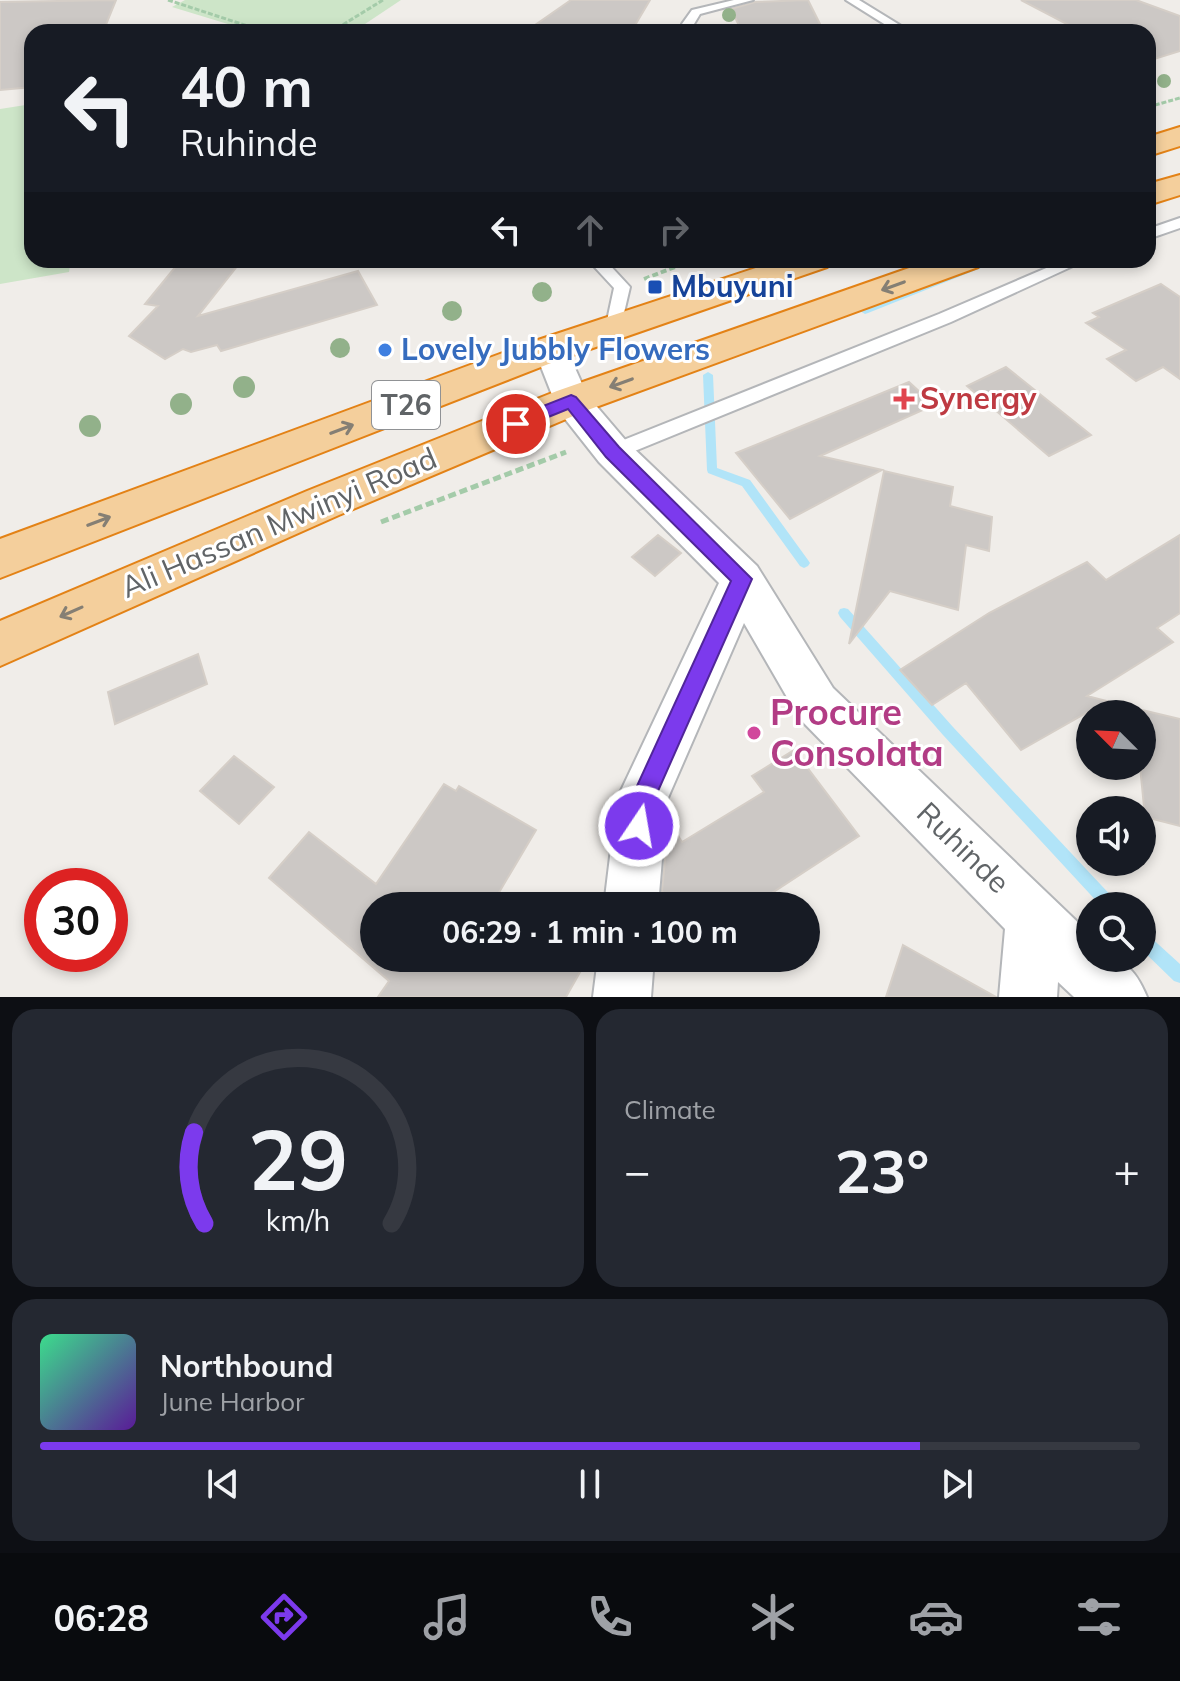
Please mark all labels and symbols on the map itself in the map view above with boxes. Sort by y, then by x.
place label: Mbuyuni [671,267,794,305]
marker: Mbuyuni [646,278,664,296]
one-way arrow [881,280,906,294]
place label: Lovely Jubbly Flowers [401,330,710,368]
marker: Lovely Jubbly Flowers [376,341,394,359]
one-way arrow [610,377,634,391]
place label: Synergy [920,379,1037,417]
road number: T26 [372,381,440,429]
pin [482,390,550,458]
marker: Synergy [895,390,913,408]
one-way arrow [329,421,354,435]
street label: Ali Hassan Mwinyi Road [115,438,442,606]
one-way arrow [86,513,111,527]
one-way arrow [60,605,84,620]
place label: Procure Consolata [770,689,943,775]
north arrow [1076,700,1156,780]
marker: Procure Consolata [745,724,763,742]
position arrow [597,784,681,868]
street label: Ruhinde [909,794,1018,901]
speed limit sign: 30 [24,868,128,972]

